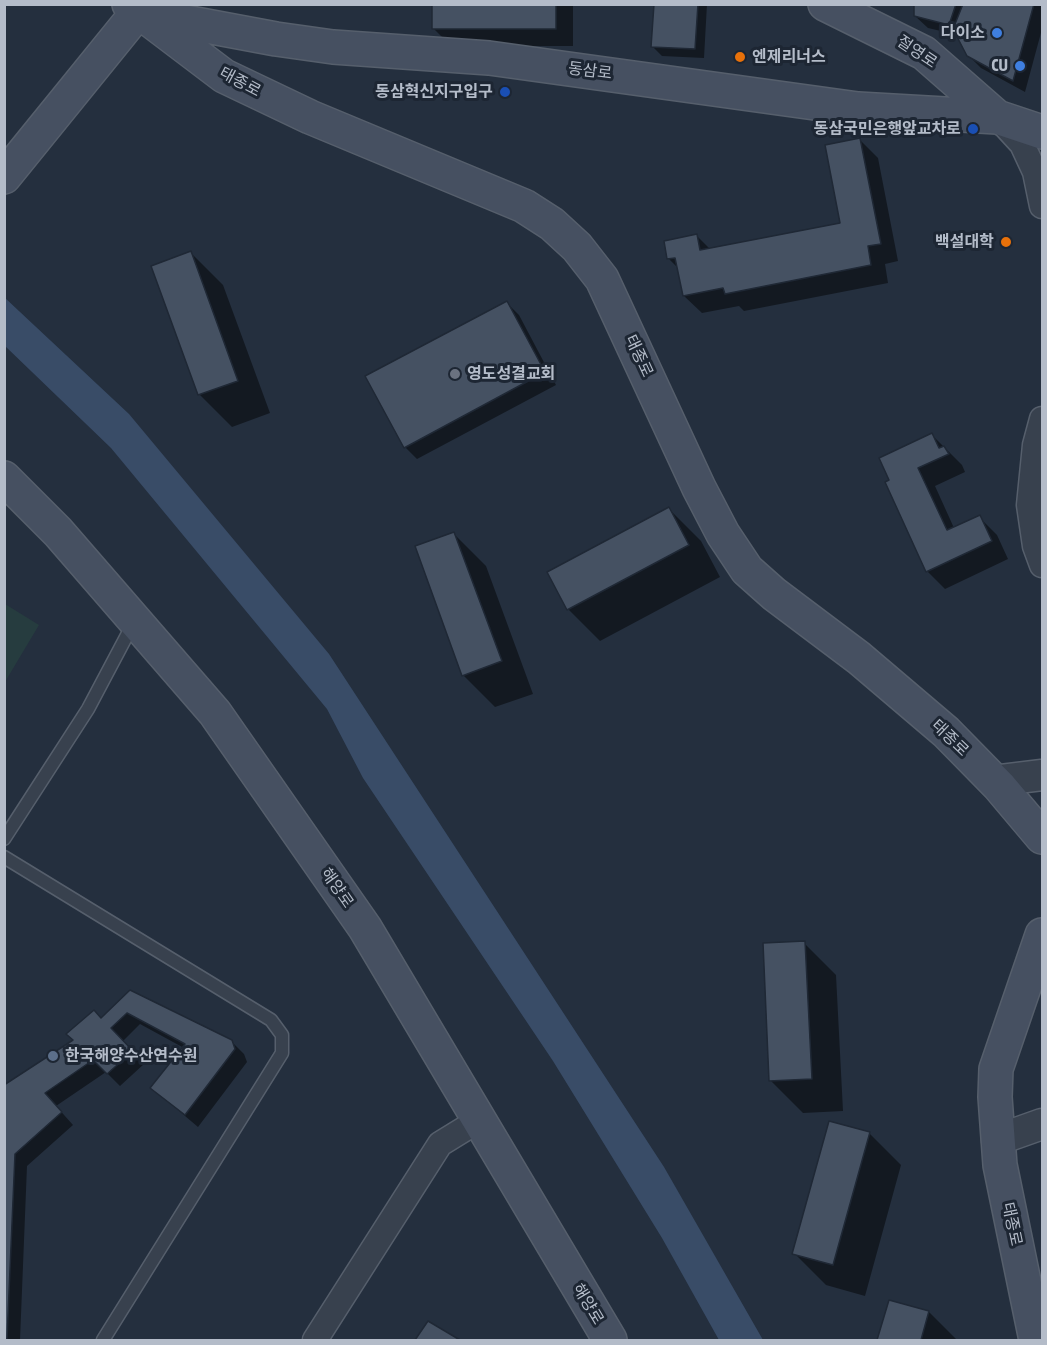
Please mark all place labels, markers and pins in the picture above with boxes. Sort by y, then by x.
place label: 다이소 [941,23,985,43]
marker: 다이소 [990,26,1004,40]
place label: 엔제리너스 [752,47,826,67]
marker: 엔제리너스 [733,50,747,64]
place label: CU [991,56,1008,76]
marker: CU [1013,59,1027,73]
place label: 동삼혁신지구입구 [375,82,493,102]
marker: 동삼혁신지구입구 [498,85,512,99]
place label: 동삼국민은행앞교차로 [814,119,961,139]
marker: 동삼국민은행앞교차로 [966,122,980,136]
place label: 백설대학 [935,232,994,252]
marker: 백설대학 [999,235,1013,249]
place label: 영도성결교회 [467,364,555,384]
marker: 영도성결교회 [448,367,462,381]
place label: 한국해양수산연수원 [65,1046,197,1066]
marker: 한국해양수산연수원 [46,1049,60,1063]

